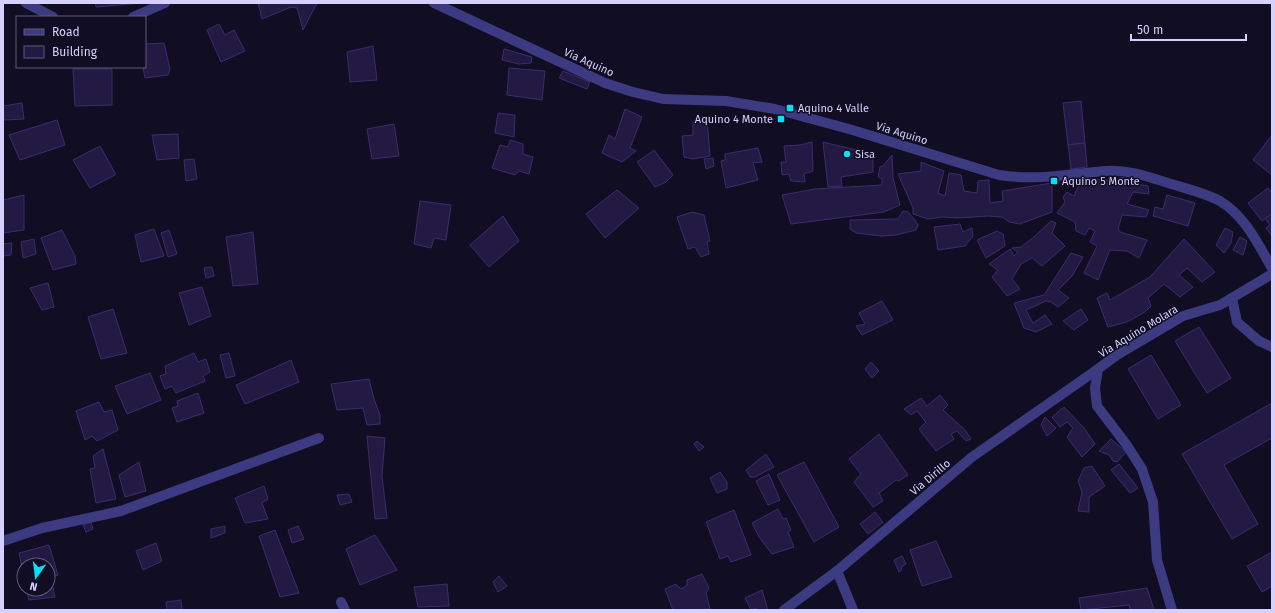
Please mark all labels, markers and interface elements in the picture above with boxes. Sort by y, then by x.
legend [16,16,146,68]
scale bar [1131,16,1246,42]
text: 50 m [1137,23,1163,37]
text: Road [52,25,80,39]
text: Building [52,45,98,59]
street label: Via Aquino [562,46,616,79]
place label: Aquino 4 Valle [798,102,869,115]
marker: Aquino 4 Valle [785,103,795,113]
place label: Aquino 4 Monte [695,113,773,126]
marker: Aquino 4 Monte [776,114,786,124]
street label: Via Aquino [874,119,929,147]
place label: Sisa [855,148,875,161]
marker: Sisa [842,149,852,159]
place label: Aquino 5 Monte [1062,175,1140,188]
marker: Aquino 5 Monte [1049,176,1059,186]
street label: Via Aquino Molara [1096,303,1180,360]
street label: Via Dirillo [908,457,953,498]
north arrow [16,557,56,597]
text: N [29,579,39,593]

